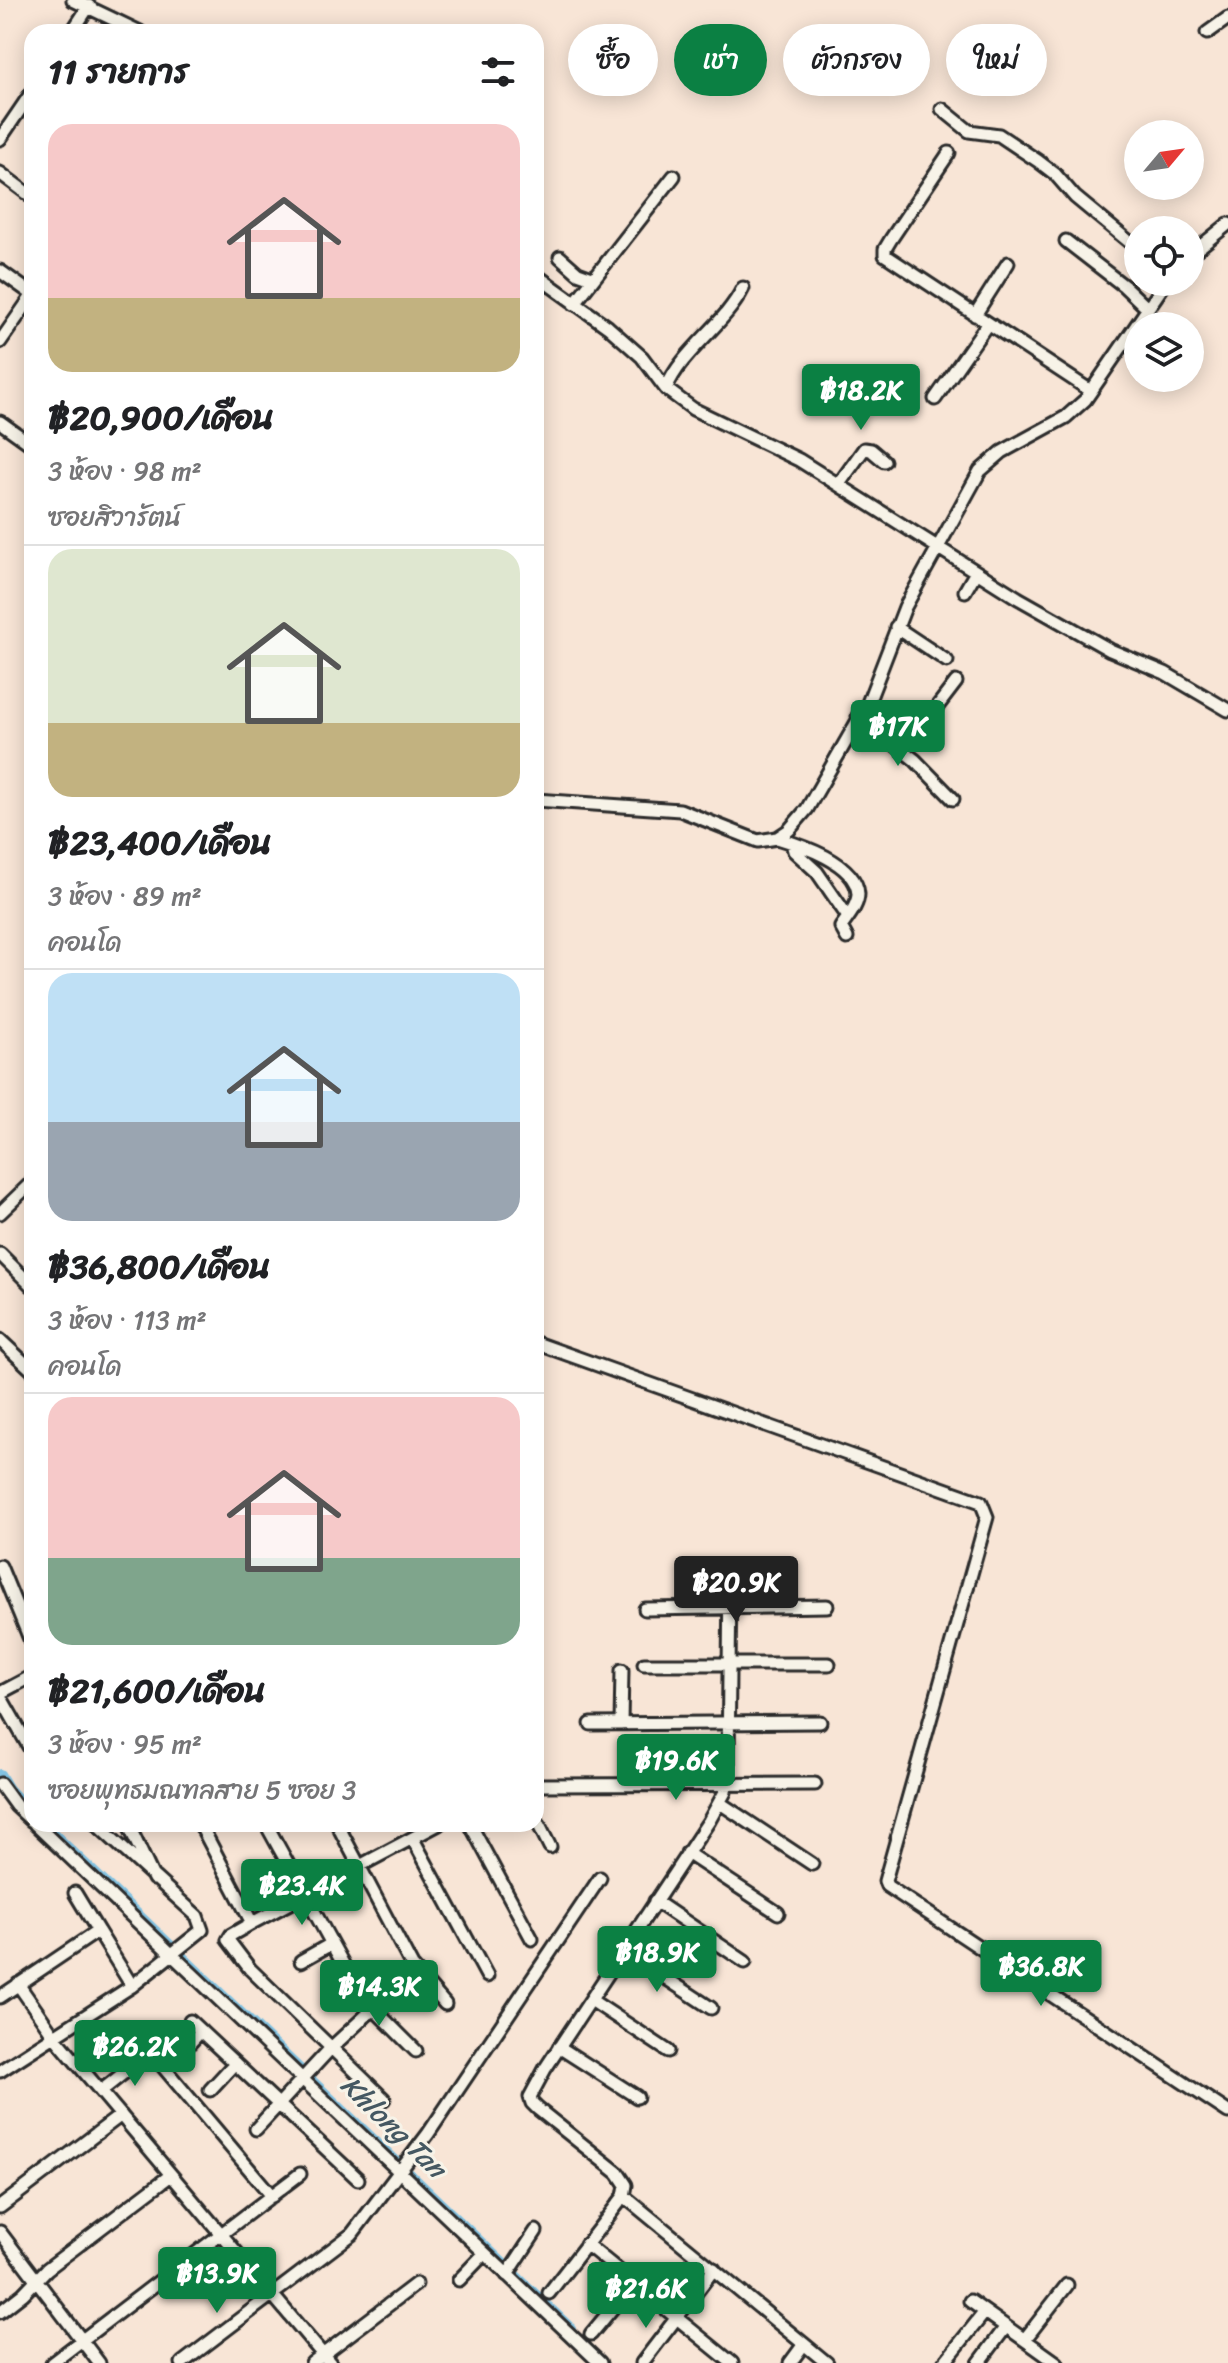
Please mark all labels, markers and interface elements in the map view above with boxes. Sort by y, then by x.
chip: ซื้อ [568,24,658,96]
chip: เช่า [674,24,767,96]
chip: ตัวกรอง [783,24,930,96]
chip: ใหม่ [946,24,1047,96]
text: 11 รายการ [48,42,189,102]
icon: filters [476,50,520,94]
north arrow [1124,120,1204,200]
map controls [1124,120,1204,392]
icon: home [212,176,356,320]
button: locate [1124,216,1204,296]
button: layers [1124,312,1204,392]
pin: ฿18.2K [796,364,926,432]
text: ฿18.2K [820,367,902,413]
text: ฿20,900/เดือน [48,388,274,448]
text: 3 ห้อง · 98 m² [48,448,202,494]
text: ซอยสิวารัตน์ [48,494,181,540]
icon: home [212,601,356,745]
pin: ฿17K [851,700,945,768]
text: ฿17K [869,703,927,749]
text: ฿23,400/เดือน [48,813,272,873]
text: 3 ห้อง · 89 m² [48,873,202,919]
text: คอนโด [48,919,122,965]
icon: home [212,1025,356,1169]
text: ฿36,800/เดือน [48,1237,271,1297]
text: 3 ห้อง · 113 m² [48,1297,207,1343]
text: คอนโด [48,1343,122,1389]
icon: home [212,1449,356,1593]
pin: ฿20.9K [671,1556,801,1624]
text: ฿20.9K [692,1559,780,1605]
text: ฿21,600/เดือน [48,1661,266,1721]
text: 3 ห้อง · 95 m² [48,1721,202,1767]
pin: ฿19.6K [611,1734,741,1802]
text: ฿19.6K [635,1737,717,1783]
text: ซอยพุทธมณฑลสาย 5 ซอย 3 [48,1767,356,1813]
pin: ฿23.4K [237,1859,367,1927]
text: ฿23.4K [259,1862,345,1908]
pin: ฿18.9K [592,1926,722,1994]
text: ฿18.9K [615,1929,699,1975]
pin: ฿36.8K [976,1940,1106,2008]
text: ฿36.8K [998,1943,1084,1989]
pin: ฿14.3K [314,1960,444,2028]
text: ฿14.3K [338,1963,420,2009]
pin: ฿26.2K [70,2020,200,2088]
text: ฿26.2K [92,2023,178,2069]
water label: Khlong Tan [329,2063,460,2192]
pin: ฿13.9K [152,2247,282,2315]
text: ฿13.9K [176,2250,258,2296]
pin: ฿21.6K [581,2262,711,2330]
text: ฿21.6K [605,2265,687,2311]

